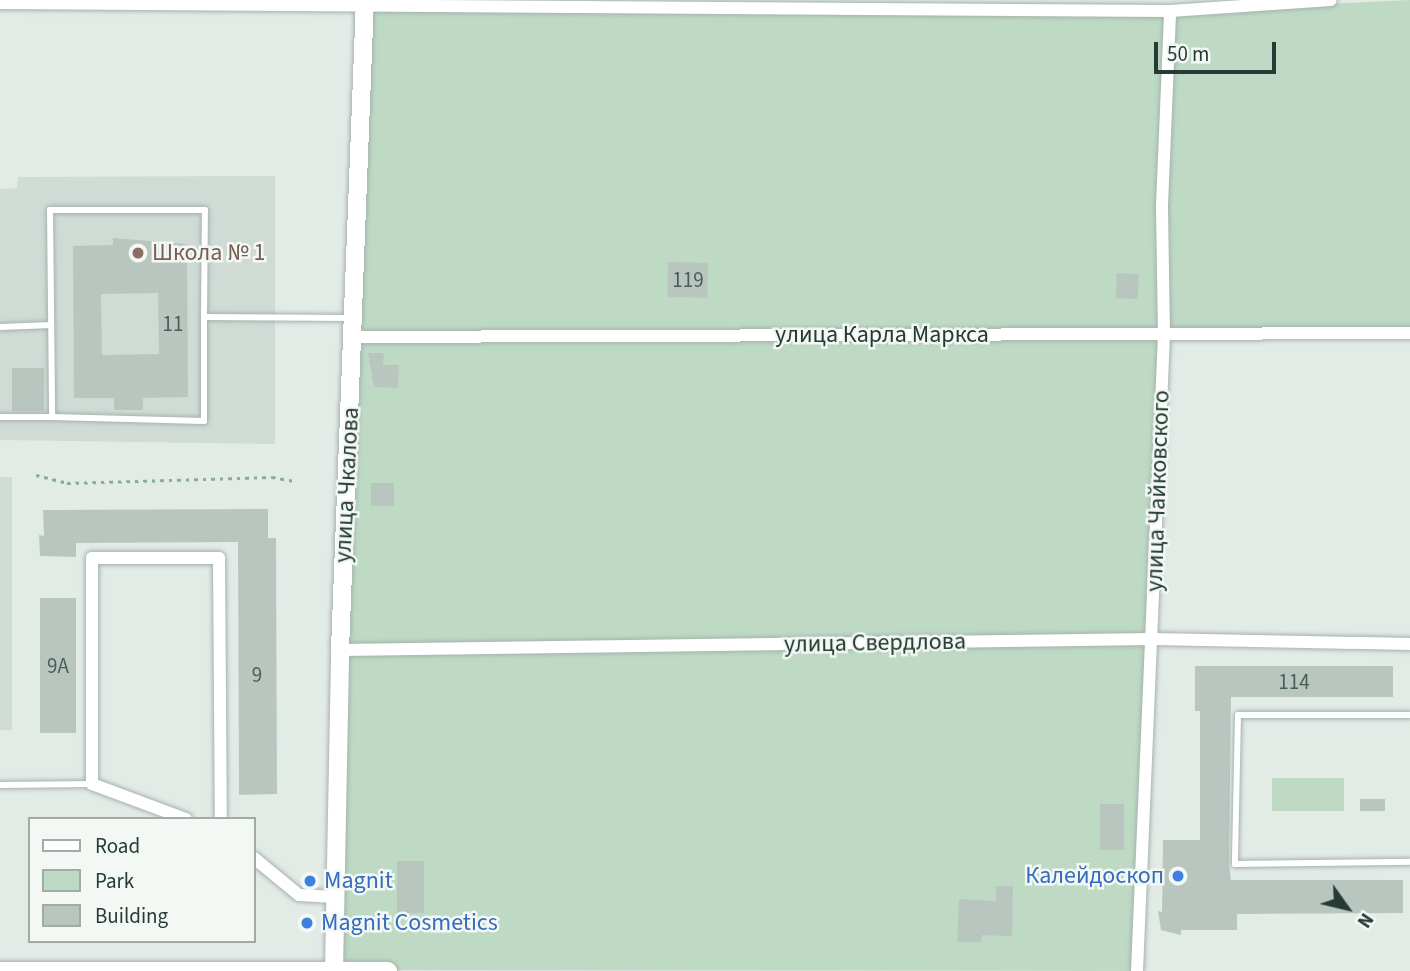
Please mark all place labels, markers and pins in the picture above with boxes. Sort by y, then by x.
place label: Школа № 1 [152,239,265,267]
marker: Школа № 1 [130,245,146,261]
place label: Калейдоскоп [1025,862,1164,890]
place label: Magnit [324,867,393,895]
marker: Калейдоскоп [1170,868,1186,884]
marker: Magnit [302,873,318,889]
place label: Magnit Cosmetics [321,909,498,937]
marker: Magnit Cosmetics [299,915,315,931]

